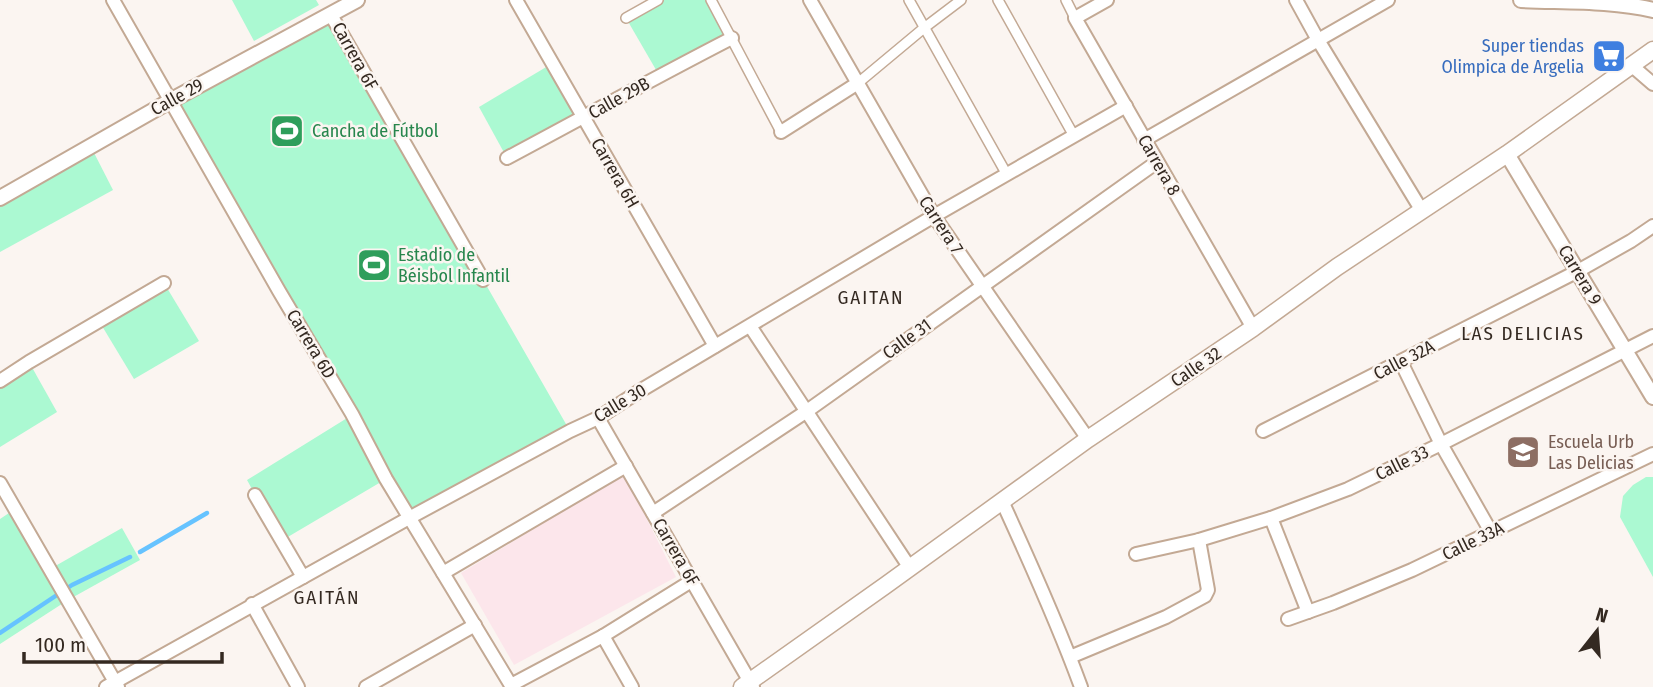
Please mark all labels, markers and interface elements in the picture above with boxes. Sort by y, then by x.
street label: Carrera 6F [327,18,383,94]
place label: Super tiendas Olimpica de Argelia [1441,35,1584,78]
supermarket icon: Super tiendas Olimpica de Argelia [1590,37,1628,75]
street label: Calle 29B [585,72,654,124]
street label: Calle 29 [147,74,207,120]
sports icon: Cancha de Fútbol [268,112,306,150]
place label: Cancha de Fútbol [312,120,439,142]
street label: Carrera 8 [1133,131,1185,199]
street label: Carrera 6H [586,134,644,212]
street label: Carrera 7 [914,192,968,258]
street label: Carrera 9 [1554,241,1606,309]
place label: Estadio de Béisbol Infantil [398,244,510,287]
sports icon: Estadio de Béisbol Infantil [355,246,393,284]
district label: GAITAN [837,286,905,309]
street label: Carrera 6D [282,305,340,383]
street label: Calle 31 [878,314,936,364]
district label: LAS DELICIAS [1461,322,1585,345]
street label: Calle 32A [1370,335,1439,385]
street label: Calle 32 [1167,342,1225,392]
street label: Calle 30 [590,379,650,427]
place label: Escuela Urb Las Delicias [1548,431,1634,474]
school or university icon: Escuela Urb Las Delicias [1504,433,1542,471]
street label: Calle 33 [1372,441,1432,485]
street label: Carrera 6F [648,514,704,590]
street label: Calle 33A [1439,516,1508,565]
district label: GAITÁN [293,586,361,609]
north arrow [1562,596,1632,666]
text: N [1593,603,1611,628]
scale bar [24,620,222,664]
text: 100 m [35,632,86,658]

